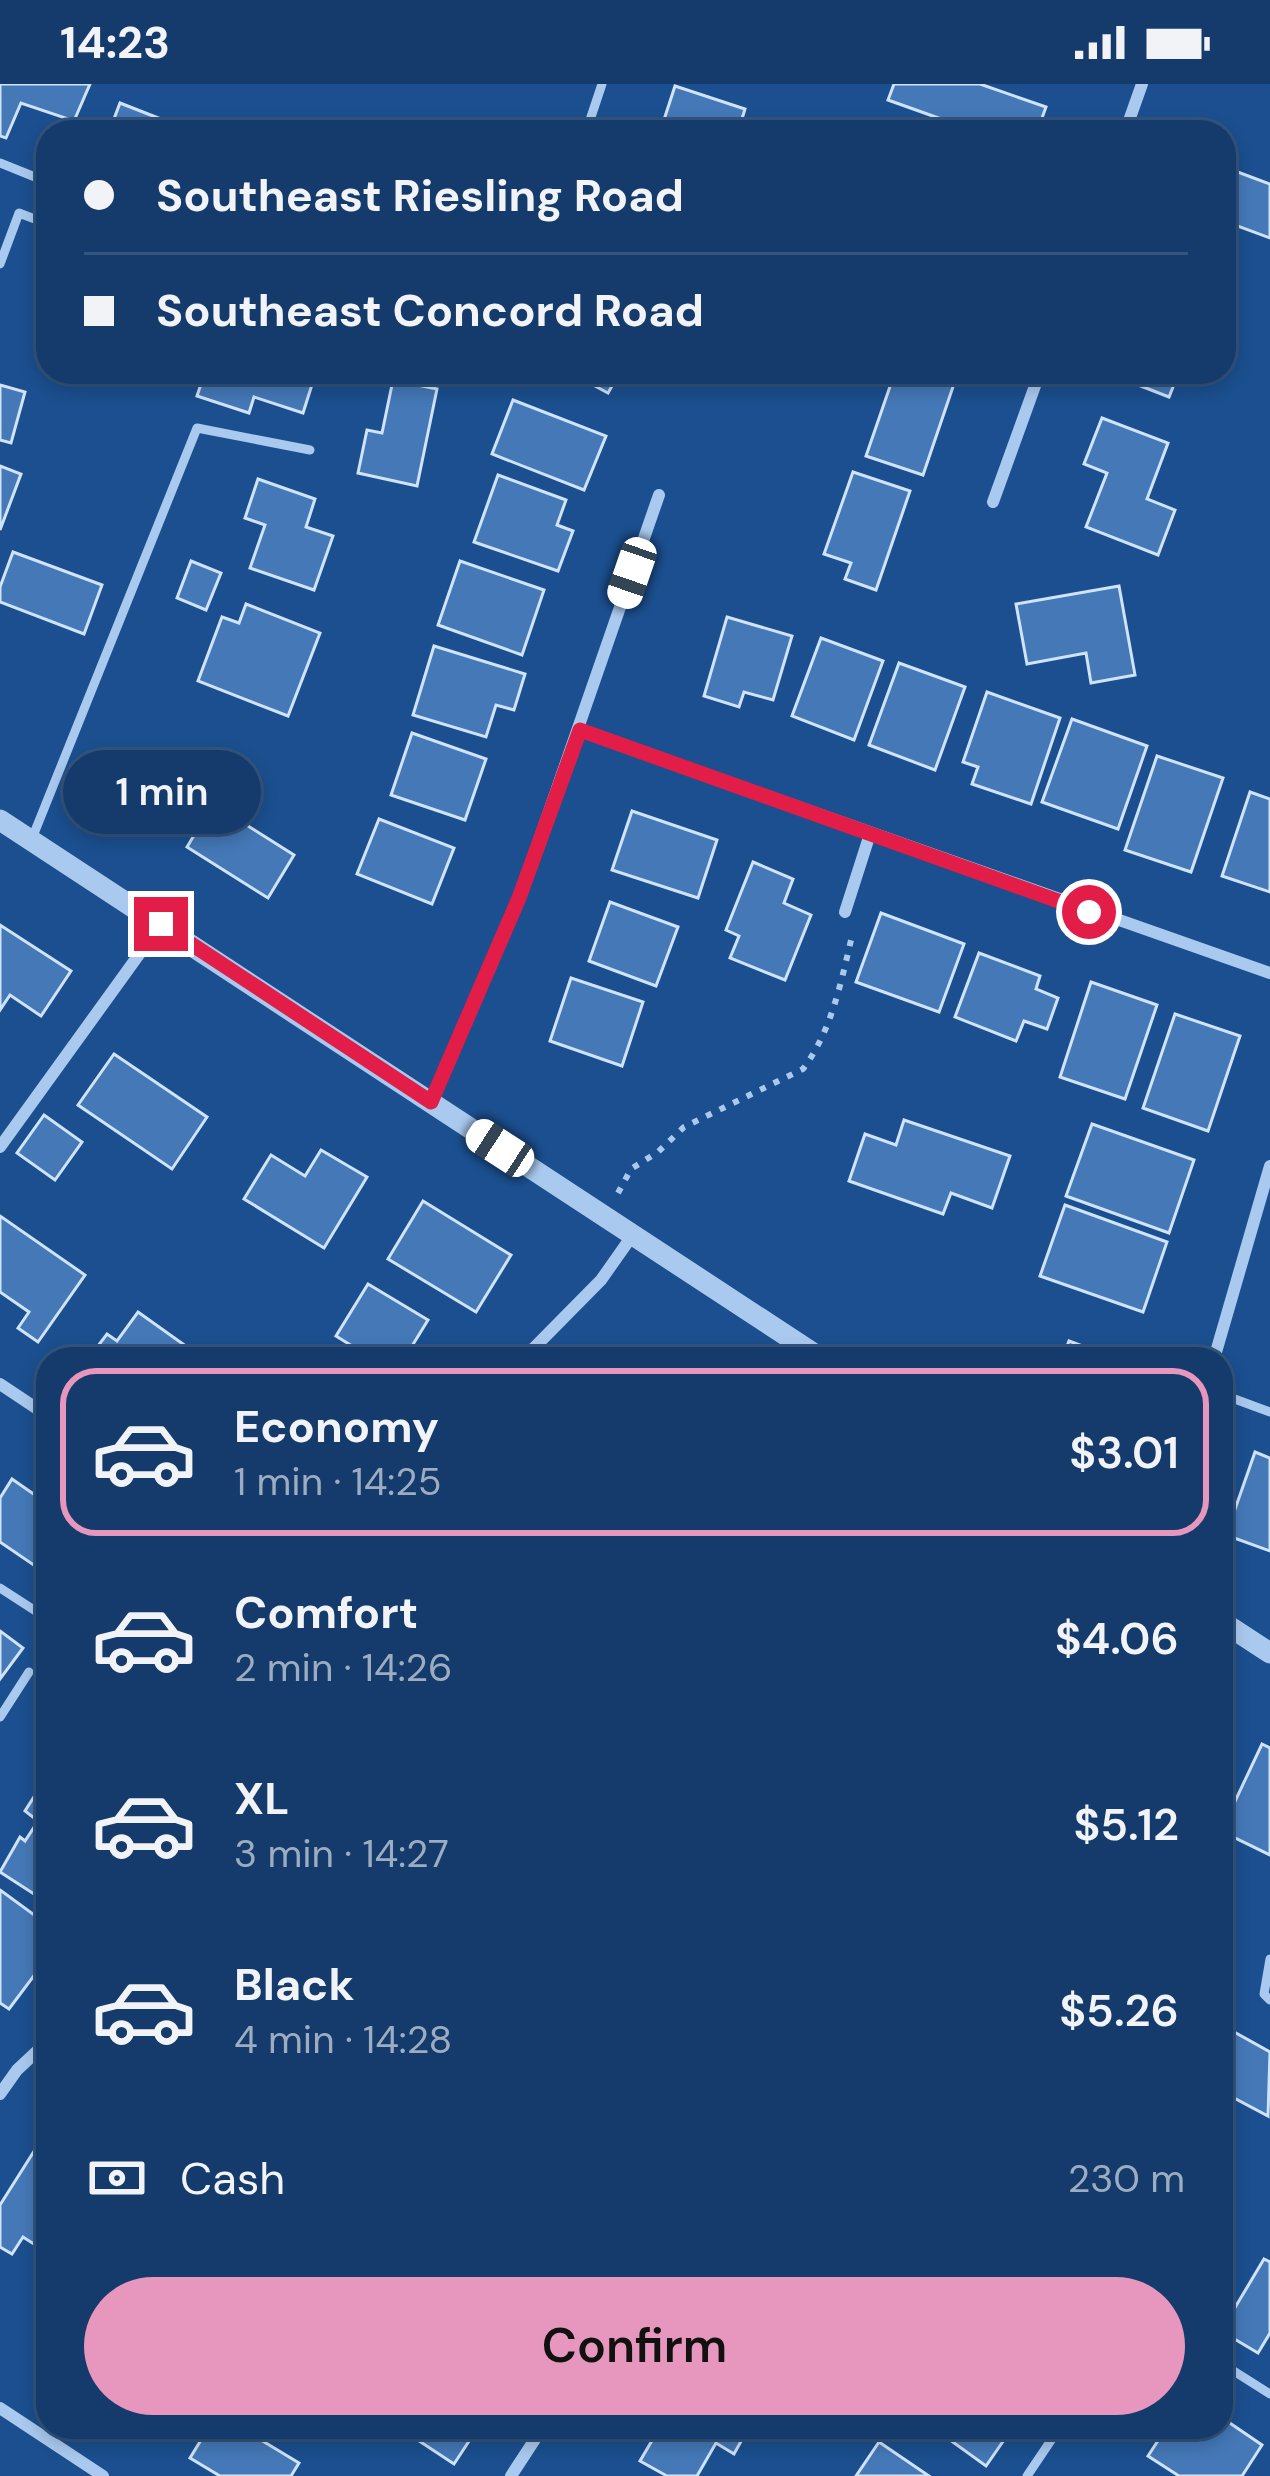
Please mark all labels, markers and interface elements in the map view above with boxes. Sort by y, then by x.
text: 14:23 [60,13,170,72]
text: Southeast Riesling Road [156,166,684,225]
text: Southeast Concord Road [156,281,704,340]
car [603,533,661,613]
callout: 1 min [62,750,260,834]
text: 1 min [115,766,209,817]
route start [1062,885,1116,939]
route end [134,897,188,951]
car [460,1113,540,1183]
text: Economy [234,1397,439,1456]
icon: car [90,1398,198,1506]
text: $3.01 [1069,1423,1179,1482]
text: 1 min · 14:25 [234,1456,441,1507]
text: Comfort [234,1583,418,1642]
icon: car [90,1584,198,1692]
text: $4.06 [1055,1609,1179,1668]
text: 2 min · 14:26 [234,1642,452,1693]
text: XL [234,1769,289,1828]
icon: car [90,1770,198,1878]
text: $5.12 [1073,1795,1179,1854]
text: 3 min · 14:27 [234,1828,449,1879]
text: Black [234,1955,354,2014]
icon: car [90,1956,198,2064]
text: $5.26 [1059,1981,1179,2040]
text: 4 min · 14:28 [234,2014,452,2065]
icon: cash [84,2145,150,2211]
text: Cash [180,2149,285,2208]
text: 230 m [1068,2153,1185,2204]
button: Confirm [84,2277,1185,2415]

